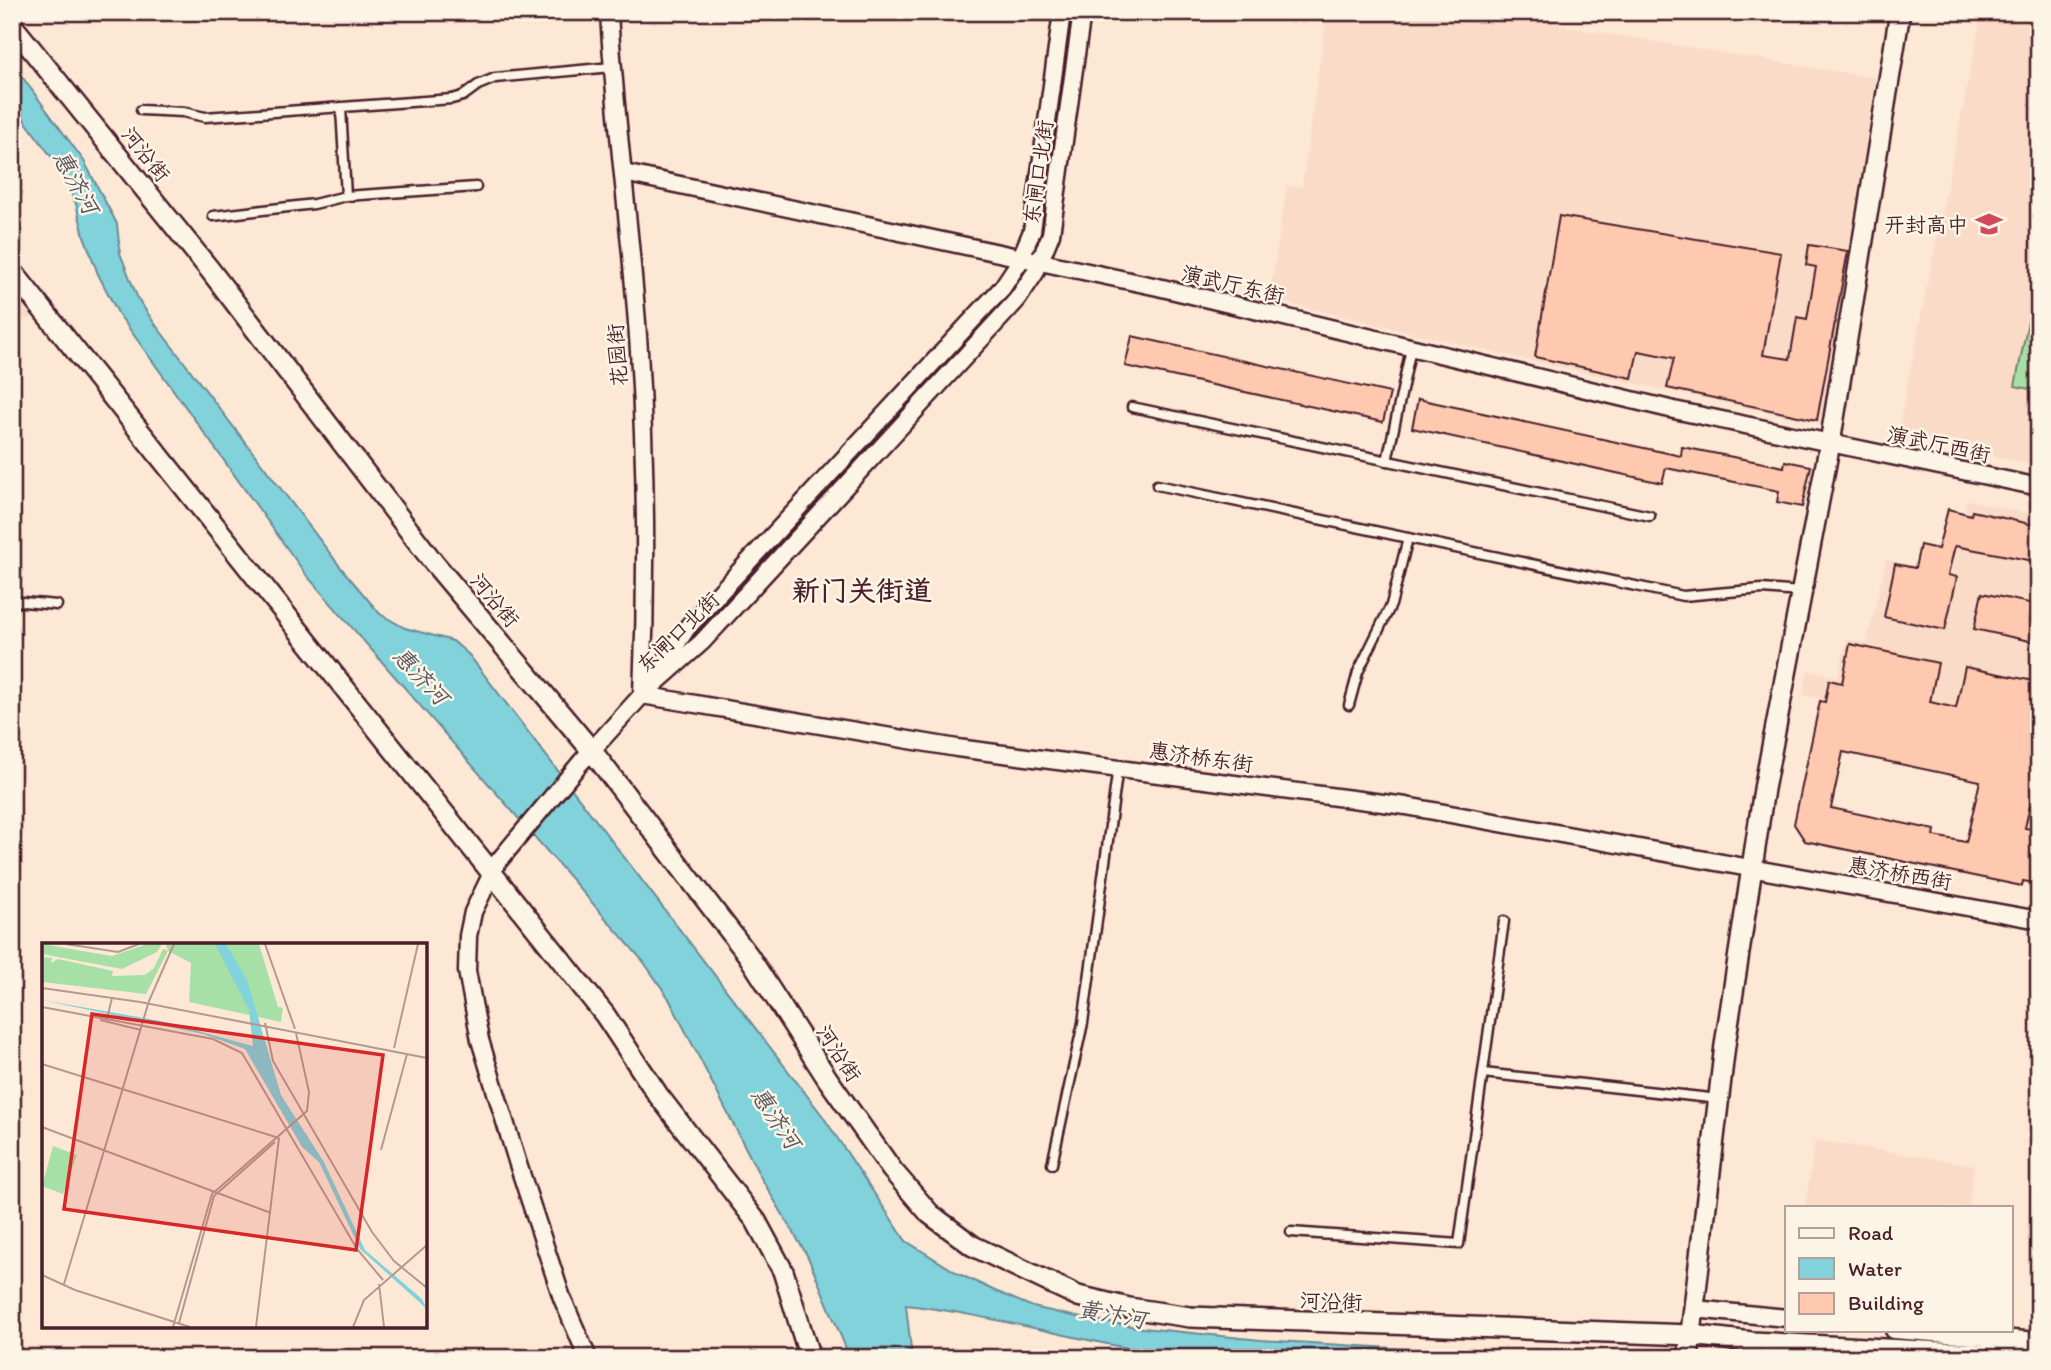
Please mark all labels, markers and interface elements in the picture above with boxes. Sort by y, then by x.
street label: 东闸口北街 [1018,118,1058,226]
street label: 河沿街 [116,122,176,186]
water label: 惠济河 [47,145,107,222]
school or university icon: 开封高中 [1974,209,2004,239]
place label: 开封高中 [1884,212,1968,237]
street label: 演武厅东街 [1179,260,1287,308]
street label: 花园街 [602,323,632,387]
street label: 演武厅西街 [1885,421,1993,467]
street label: 河沿街 [465,568,525,632]
district label: 新门关街道 [792,573,932,607]
street label: 东闸口北街 [632,587,724,677]
water label: 惠济河 [387,641,457,714]
street label: 惠济桥东街 [1147,737,1255,777]
street label: 惠济桥西街 [1846,852,1954,894]
inset map [42,943,427,1328]
street label: 河沿街 [811,1020,867,1086]
water label: 惠济河 [745,1082,809,1158]
legend [1785,1206,2012,1332]
text: Road [1848,1220,1894,1245]
text: Water [1848,1256,1902,1281]
street label: 河沿街 [1299,1287,1363,1315]
text: Building [1848,1290,1924,1315]
water label: 黄汴河 [1076,1294,1152,1334]

